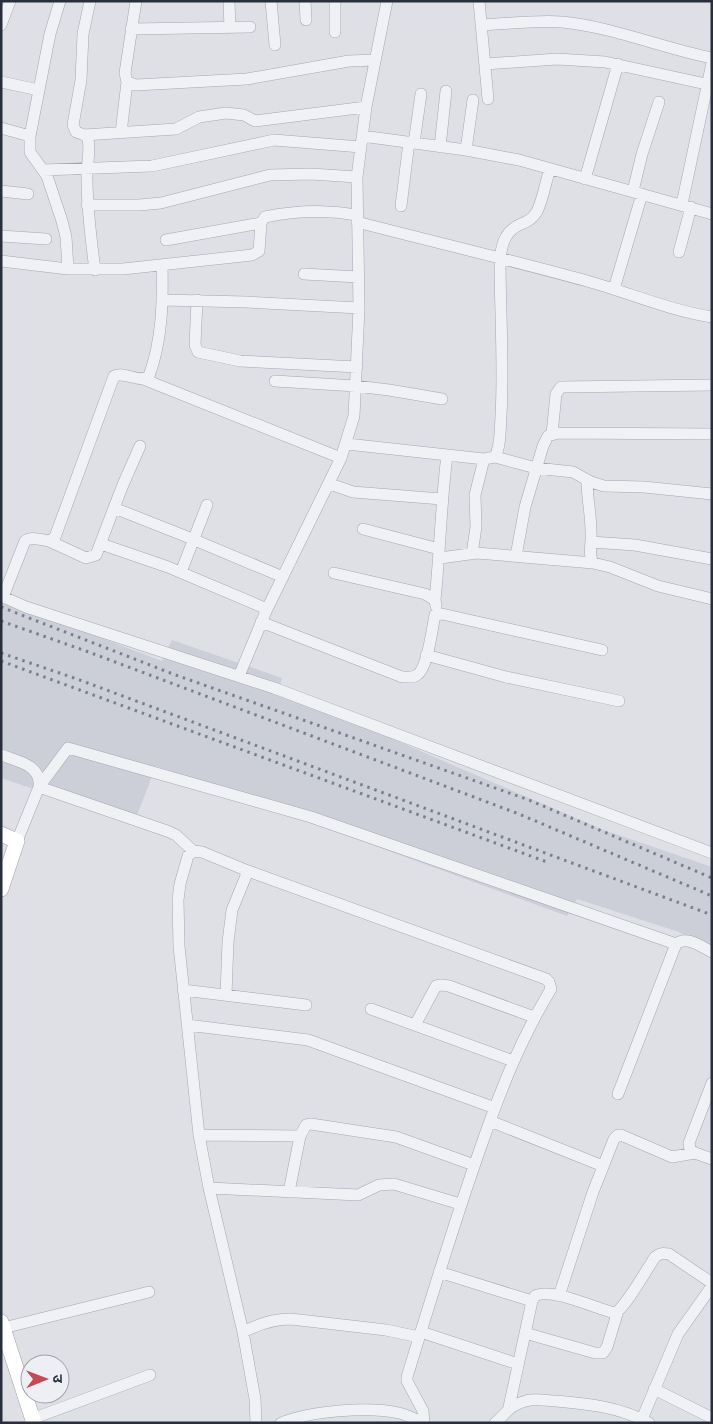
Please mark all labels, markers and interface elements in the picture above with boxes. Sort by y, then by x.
north arrow [20,1354,70,1404]
text: उ [50,1375,66,1384]

